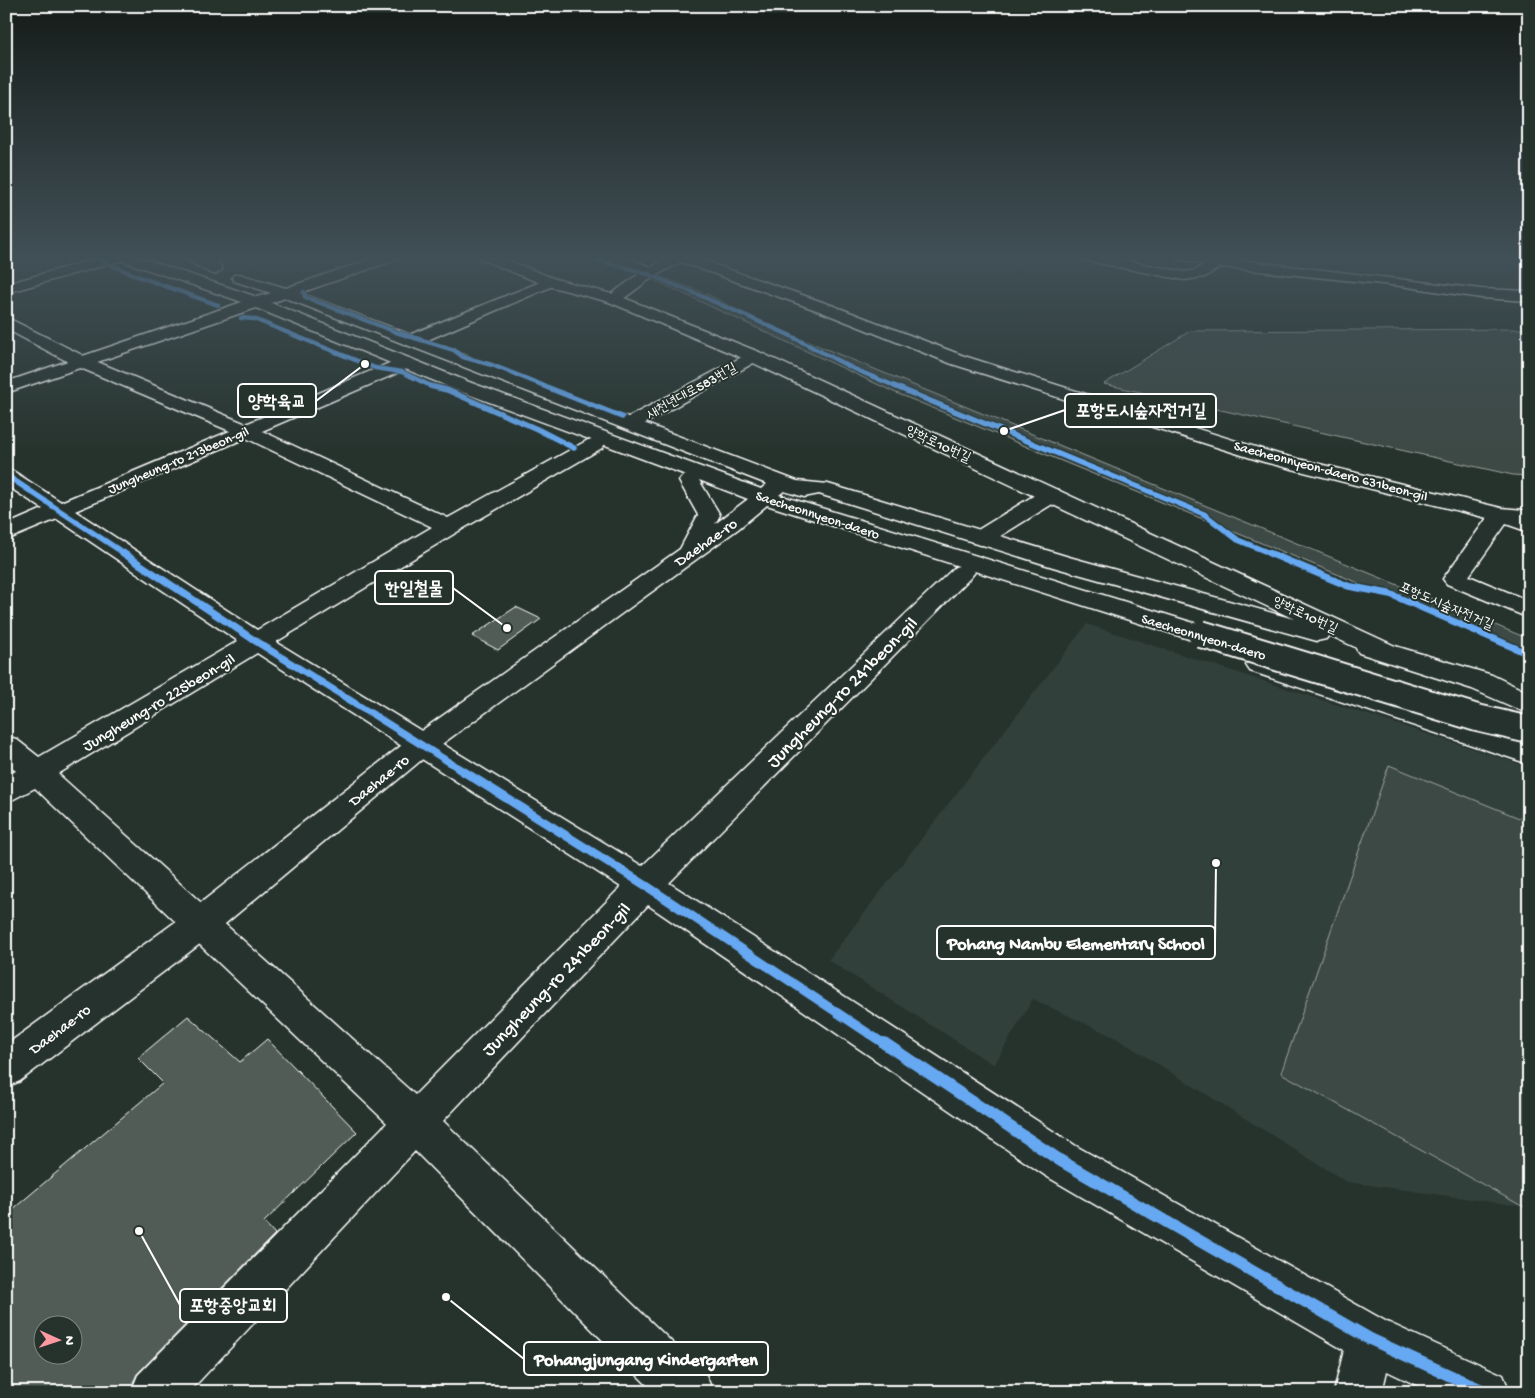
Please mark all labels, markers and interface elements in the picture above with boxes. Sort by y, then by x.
street label: 새천년대로583번길 [644,360,741,424]
callout: 양학육교 [238,384,316,417]
text: 양학육교 [248,393,306,414]
callout: 포항도시숲자전거길 [1065,394,1216,427]
text: 포항도시숲자전거길 [1076,402,1207,423]
street label: 양학로10번길 [903,423,974,468]
street label: Jungheung-ro 213beon-gil [106,424,252,499]
street label: Saecheonnyeon-daero 631beon-gil [1232,438,1429,506]
street label: Saecheonnyeon-daero [753,488,881,544]
street label: Daehae-ro [671,515,742,573]
callout: 한일철물 [375,571,453,604]
text: 한일철물 [384,579,443,601]
street label: 포항도시숲자전거길 [1396,580,1497,635]
street label: 양학로10번길 [1270,594,1341,639]
street label: Saecheonnyeon-daero [1139,611,1268,665]
street label: Jungheung-ro 241beon-gil [763,613,924,774]
street label: Jungheung-ro 225beon-gil [80,651,239,757]
street label: Daehae-ro [345,752,414,812]
street label: Jungheung-ro 241beon-gil [478,899,637,1062]
callout: Pohang Nambu Elementary School [937,926,1215,959]
text: Pohang Nambu Elementary School [946,935,1205,956]
street label: Daehae-ro [26,1001,96,1061]
callout: 포항중앙교회 [180,1289,287,1322]
text: 포항중앙교회 [190,1297,276,1318]
north arrow [32,1316,82,1366]
text: N [60,1336,77,1346]
callout: Pohangjungang Kindergarten [524,1342,768,1375]
text: Pohangjungang Kindergarten [533,1351,758,1372]

